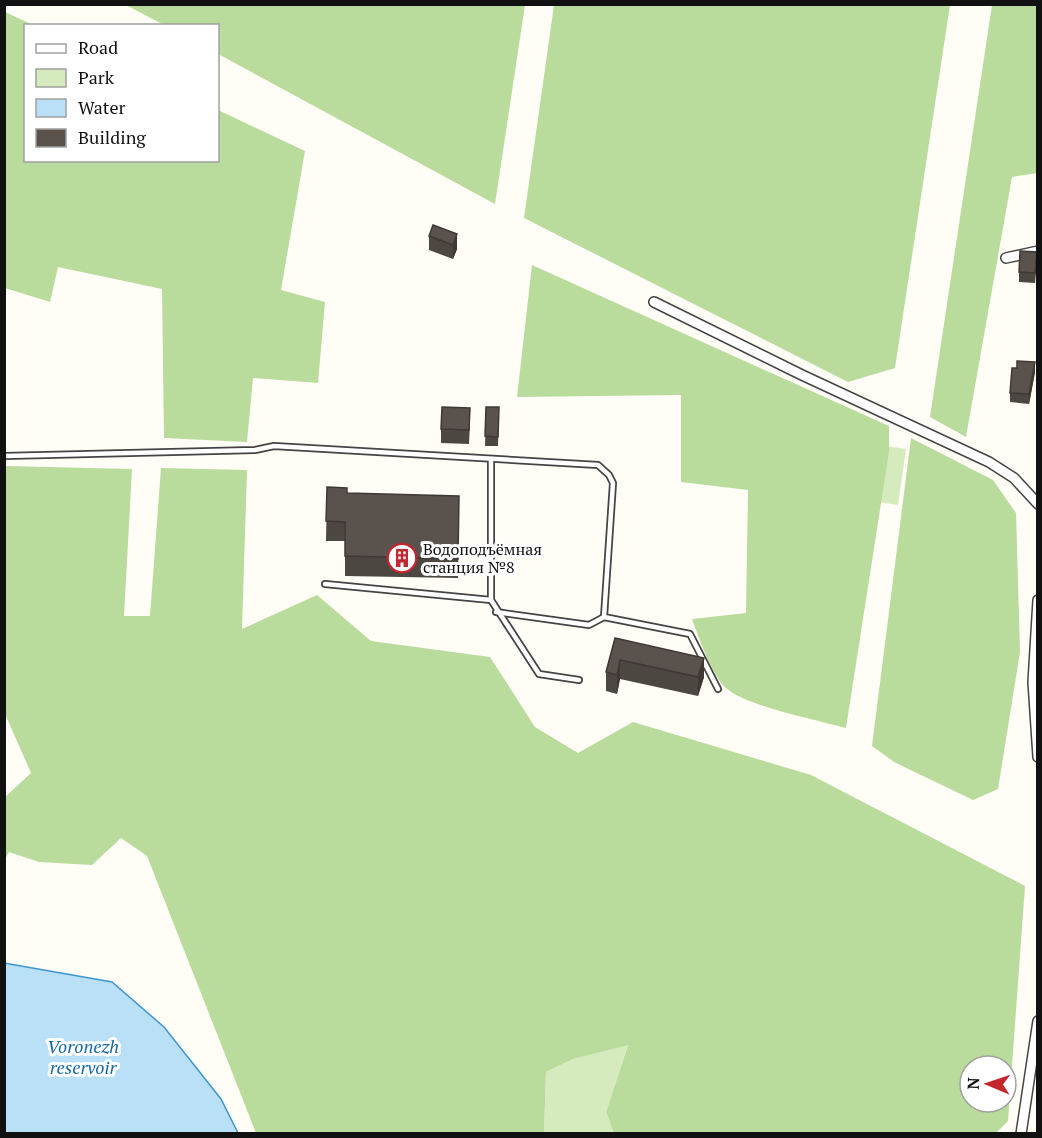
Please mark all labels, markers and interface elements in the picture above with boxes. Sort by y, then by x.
legend [24,24,219,162]
text: Road [78,35,118,59]
text: Park [78,65,115,89]
text: Water [78,95,125,119]
text: Building [78,125,146,149]
place label: Водоподъёмная станция №8 [423,538,542,578]
building icon: Водоподъёмная станция №8 [386,542,418,574]
water label: Voronezh reservoir [47,1034,119,1079]
north arrow [958,1054,1018,1114]
text: N [962,1077,984,1090]

